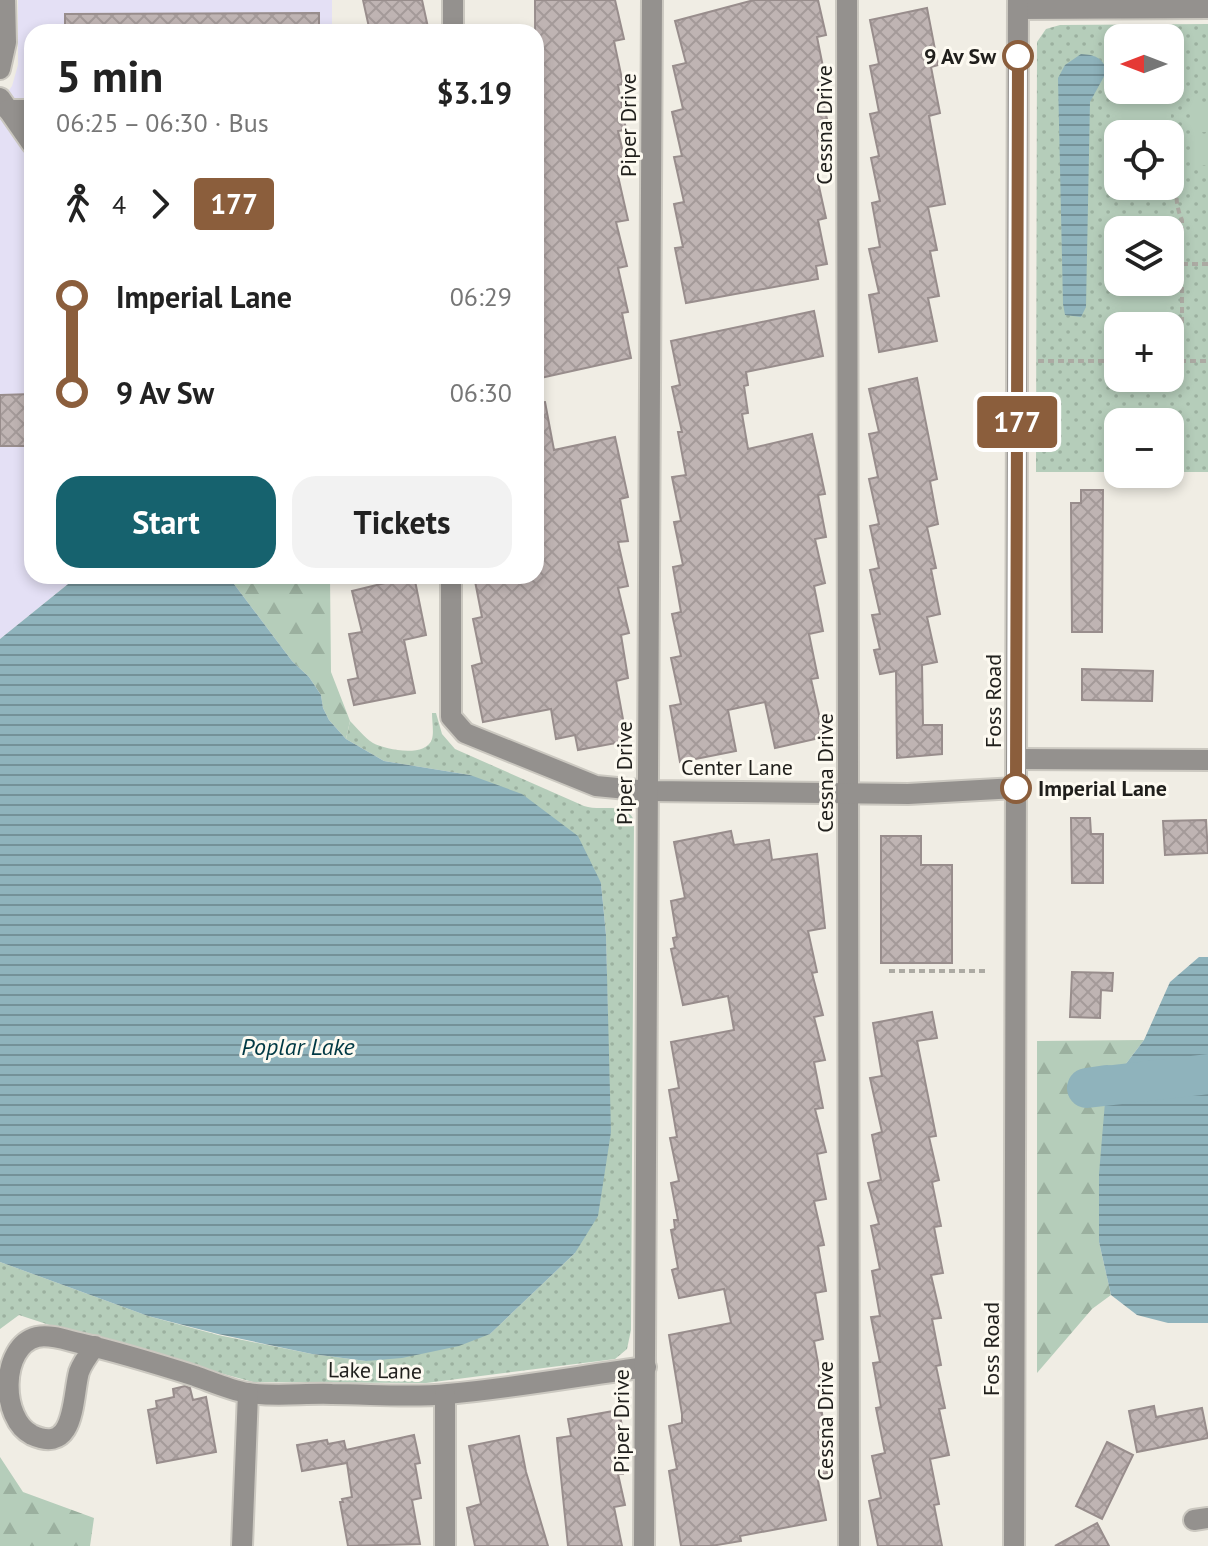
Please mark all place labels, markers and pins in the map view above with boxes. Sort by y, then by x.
marker: 9 Av Sw [1003,41,1033,71]
place label: 9 Av Sw [924,42,997,70]
marker: Imperial Lane [1001,773,1031,803]
place label: Imperial Lane [1038,774,1167,802]

